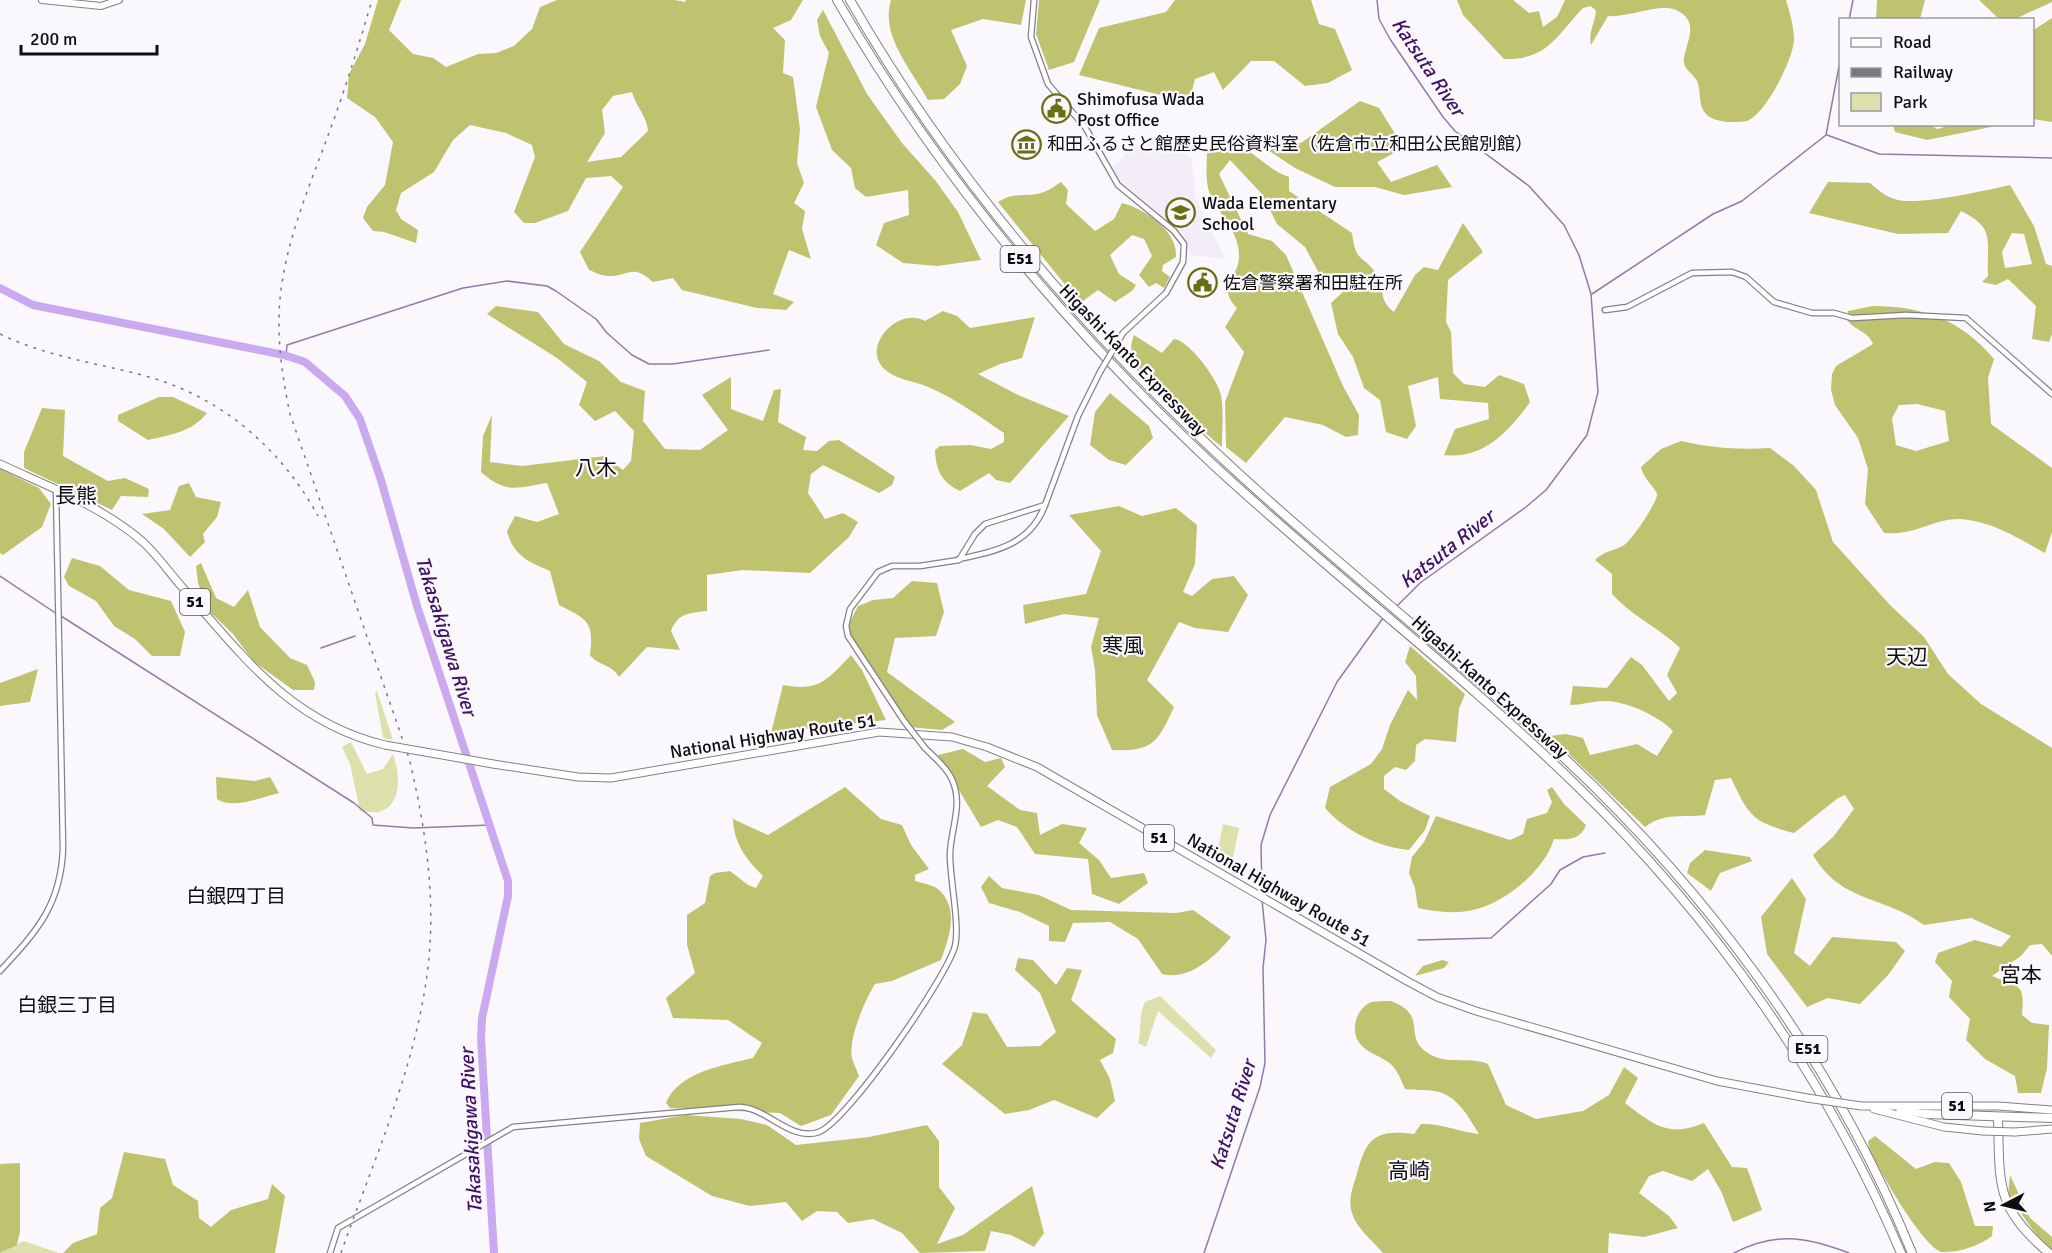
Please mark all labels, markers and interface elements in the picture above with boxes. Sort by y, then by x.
water label: Katsuta River [1386,13,1472,123]
scale bar [21,18,158,56]
legend [1839,18,2034,126]
text: 200 m [30,28,77,50]
text: Road [1893,31,1932,53]
text: Railway [1893,61,1954,83]
place label: Shimofusa Wada Post Office [1077,88,1204,131]
text: Park [1893,91,1928,113]
public building icon: Shimofusa Wada Post Office [1040,93,1072,125]
museum icon: 和田ふるさと館歴史民俗資料室（佐倉市立和田公民館別館） [1010,128,1042,160]
place label: 和田ふるさと館歴史民俗資料室（佐倉市立和田公民館別館） [1047,133,1533,155]
place label: Wada Elementary School [1202,192,1337,235]
school or university icon: Wada Elementary School [1165,197,1197,229]
road number: E51 [1000,246,1040,272]
public building icon: 佐倉警察署和田駐在所 [1186,267,1218,299]
place label: 佐倉警察署和田駐在所 [1223,272,1403,294]
street label: Higashi-Kanto Expressway [1055,279,1212,441]
district label: 八木 [575,455,617,481]
district label: 長熊 [55,483,97,509]
water label: Katsuta River [1395,503,1501,594]
water label: Takasakigawa River [410,553,483,721]
road number: 51 [180,589,210,615]
street label: Higashi-Kanto Expressway [1407,611,1573,763]
district label: 寒風 [1102,633,1144,659]
district label: 天辺 [1886,644,1928,670]
street label: National Highway Route 51 [668,709,878,763]
road number: 51 [1144,825,1174,851]
street label: National Highway Route 51 [1183,828,1375,952]
district label: 白銀四丁目 [186,884,286,909]
district label: 宮本 [2000,962,2042,988]
district label: 白銀三丁目 [17,993,117,1018]
road number: E51 [1788,1036,1828,1062]
water label: Takasakigawa River [454,1045,488,1214]
water label: Katsuta River [1204,1055,1262,1173]
road number: 51 [1942,1093,1972,1119]
district label: 高崎 [1388,1158,1430,1184]
north arrow [1974,1175,2034,1235]
text: N [1980,1200,2001,1213]

